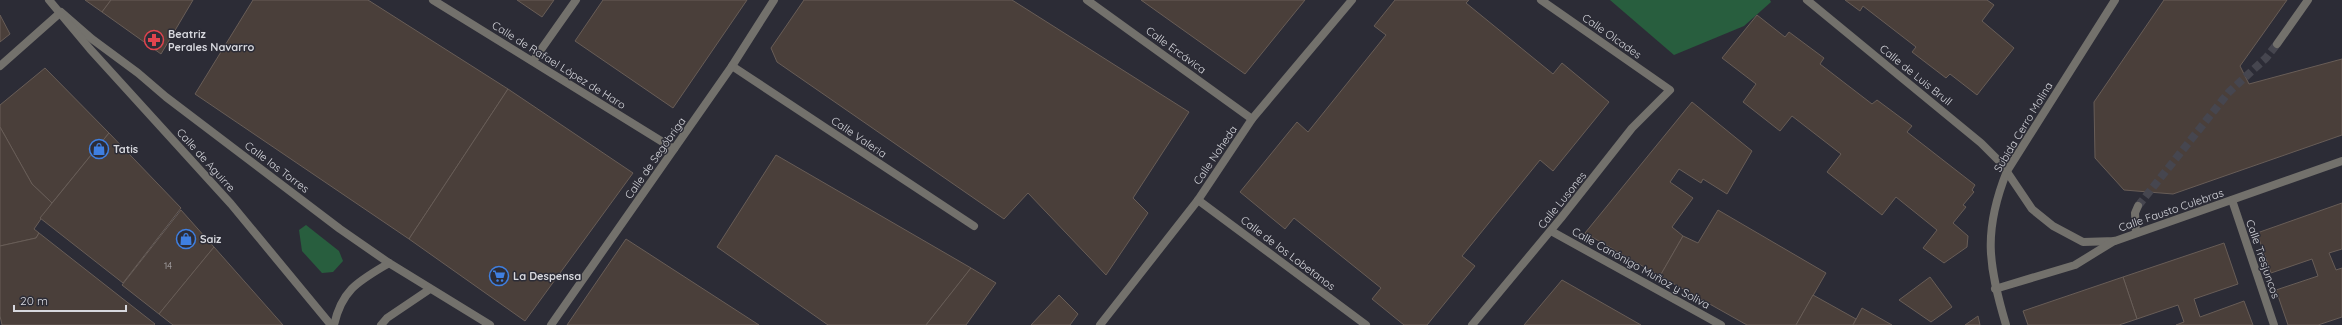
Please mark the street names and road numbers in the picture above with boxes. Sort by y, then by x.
street label: Calle Olcades [1580,10,1644,62]
street label: Calle de Rafael López de Haro [490,18,629,112]
street label: Calle Ercávica [1143,23,1209,77]
street label: Calle de Luis Brull [1877,41,1955,109]
street label: Subida Cerro Molina [1991,79,2055,175]
street label: Calle Valeria [829,113,889,161]
street label: Calle de Segóbriga [622,114,688,202]
street label: Calle Noheda [1190,123,1240,187]
street label: Calle de Aguirre [174,125,238,195]
street label: Calle las Torres [242,138,312,196]
street label: Calle Lusones [1535,169,1589,231]
street label: Calle Fausto Culebras [2117,185,2225,235]
street label: Calle de los Lobetanos [1238,213,1338,293]
street label: Calle Tresjuncos [2243,218,2283,300]
street label: Calle Canónigo Muñoz y Soliva [1569,224,1713,312]

